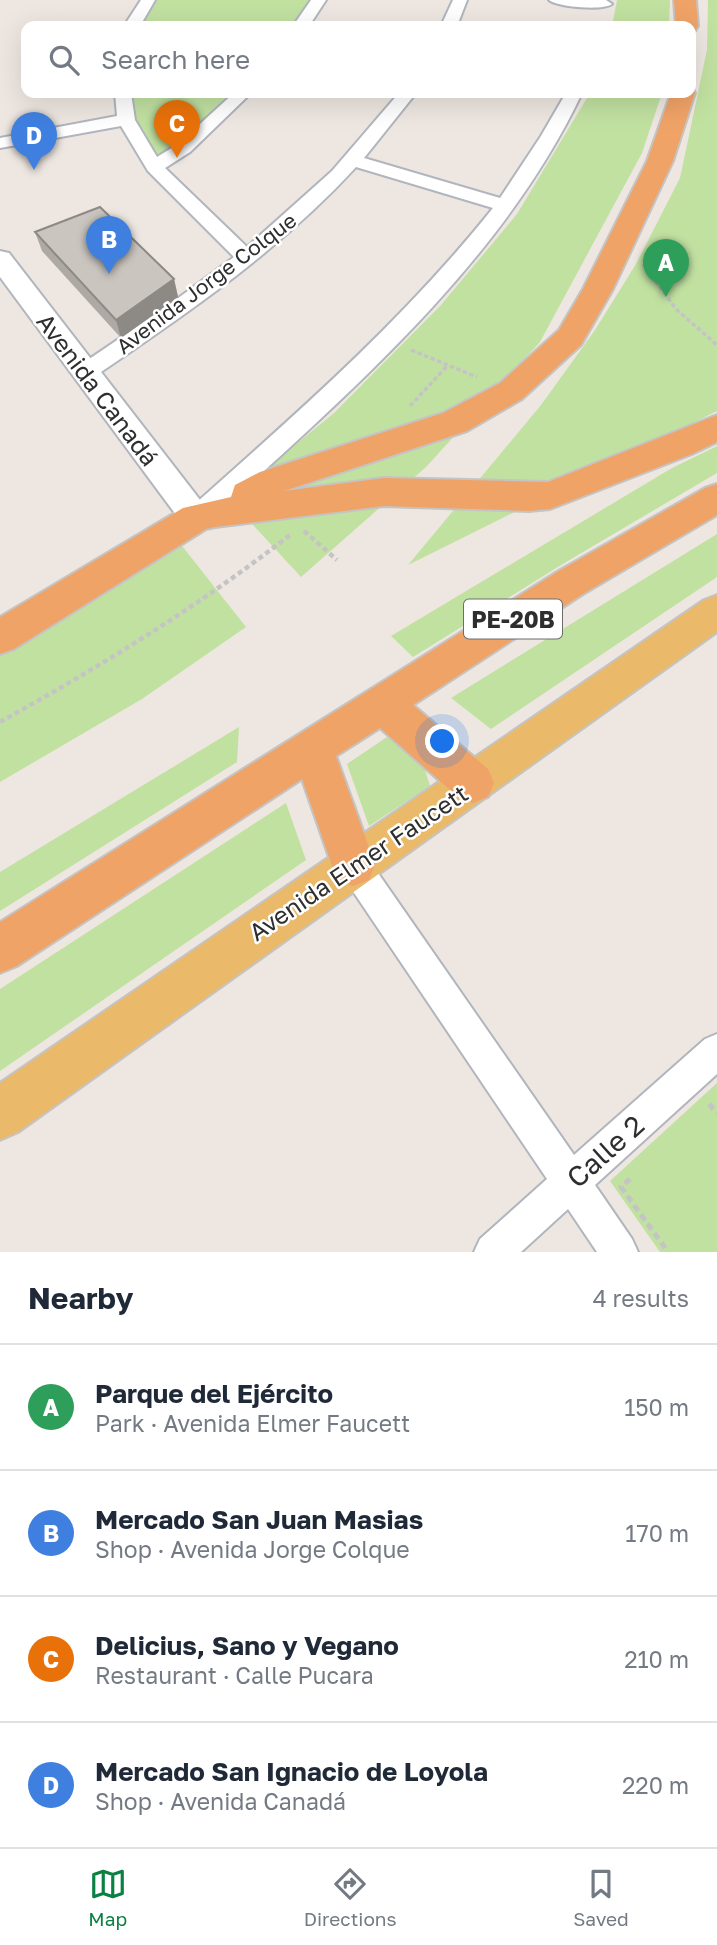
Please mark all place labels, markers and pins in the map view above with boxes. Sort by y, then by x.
pin: C [154,100,200,158]
pin: D [11,112,57,170]
pin: B [86,216,132,274]
pin: A [643,239,689,297]

